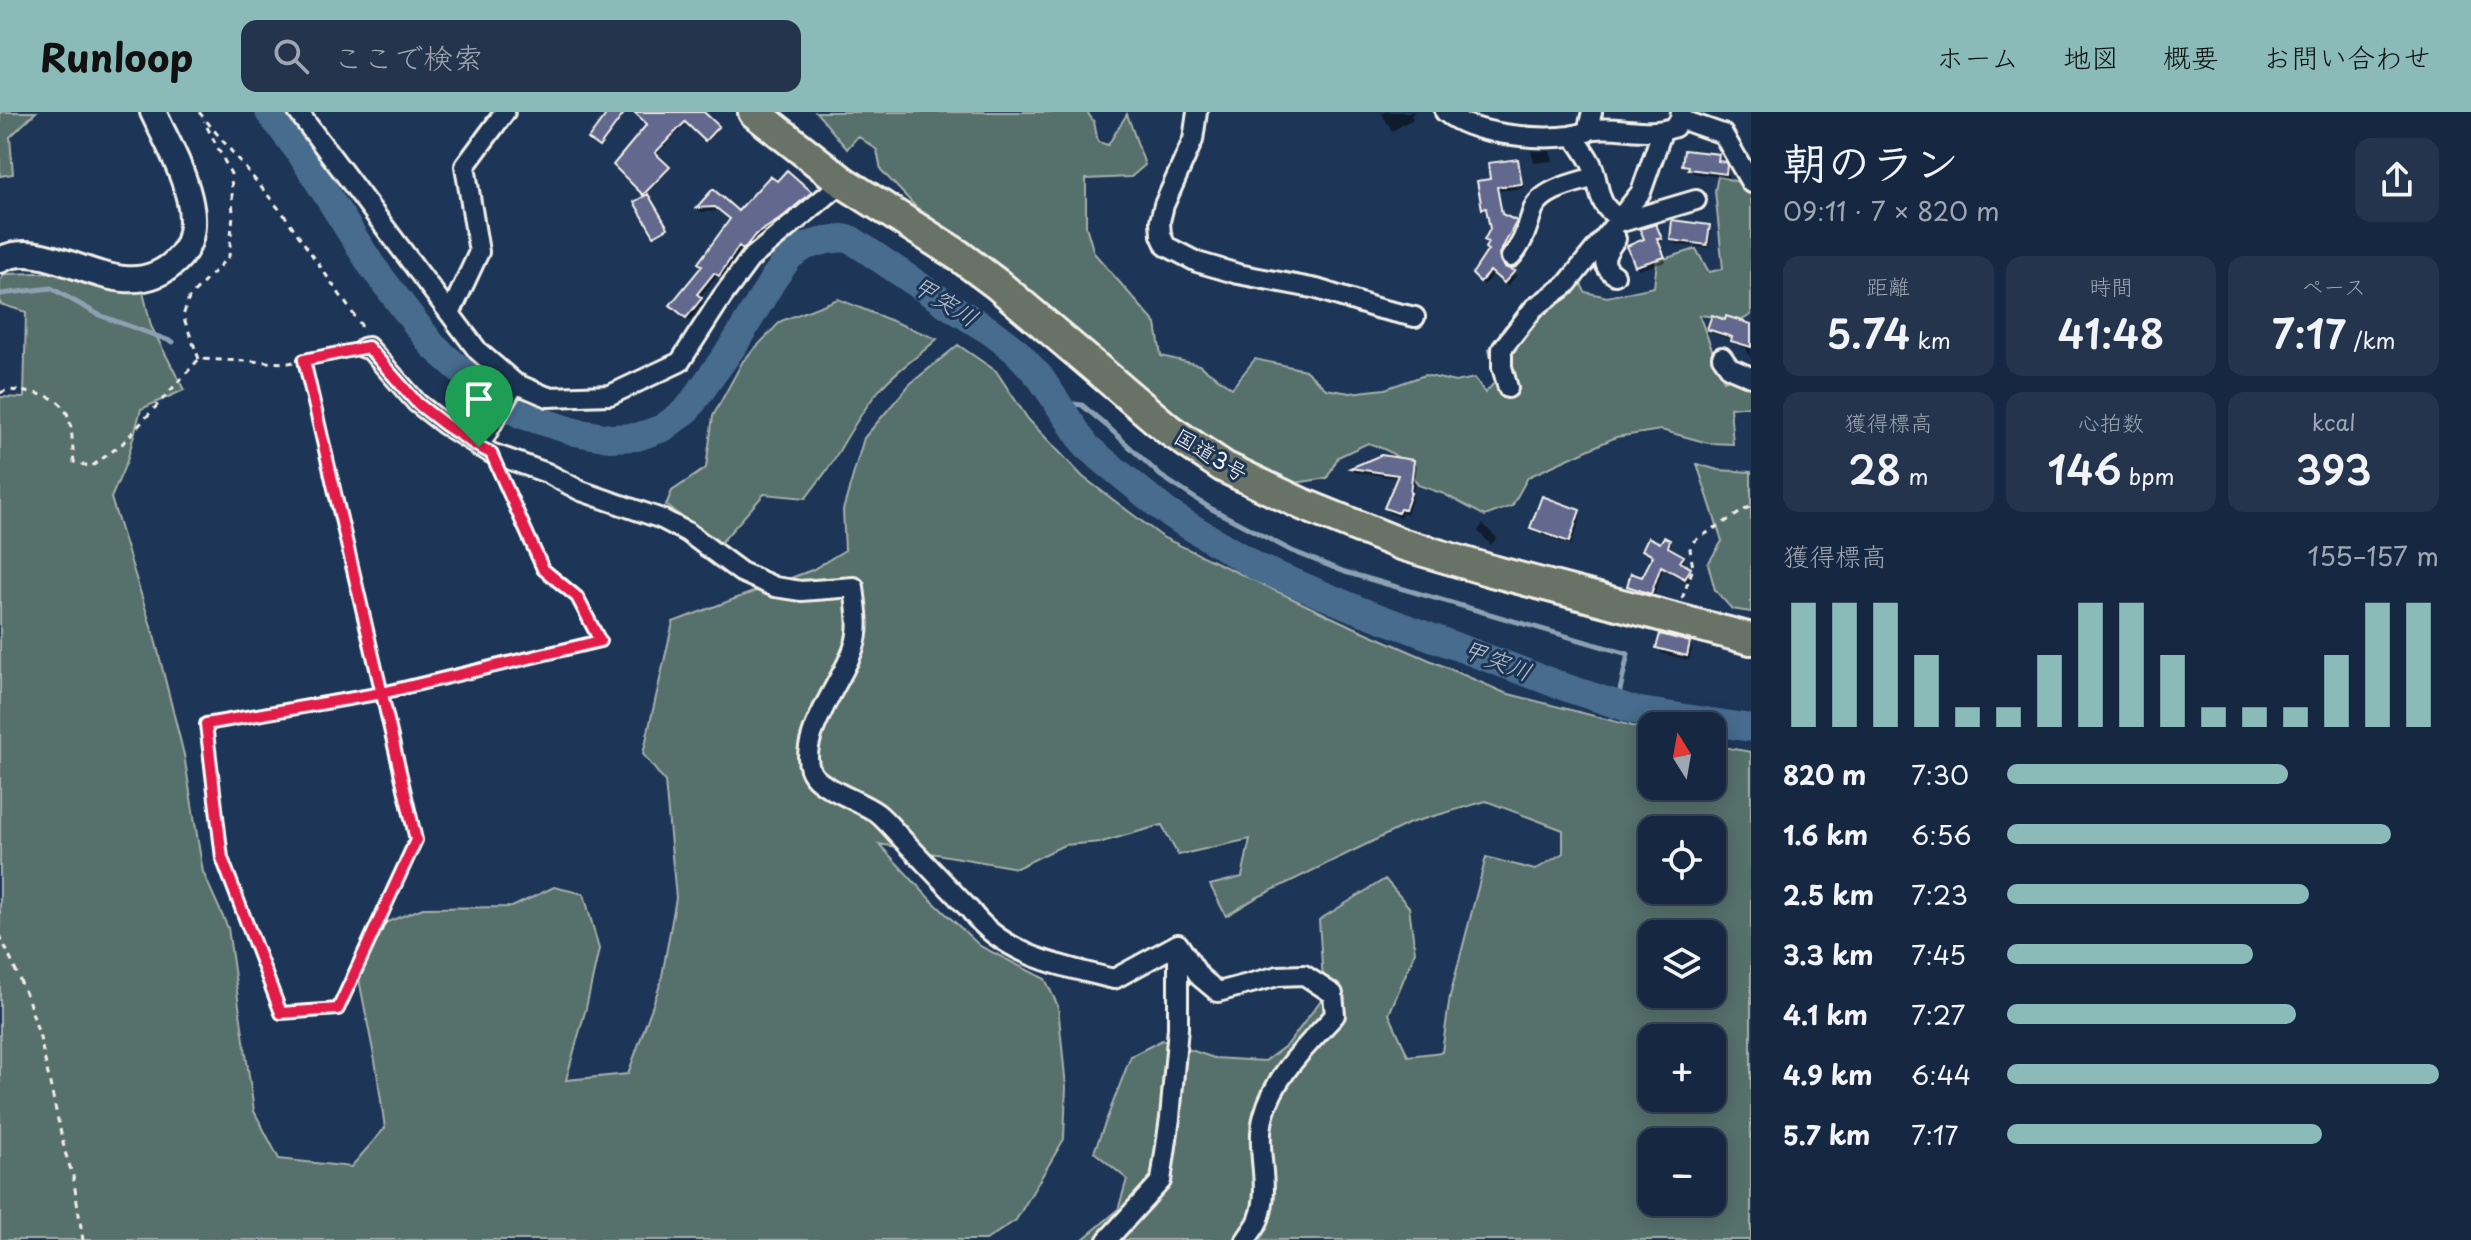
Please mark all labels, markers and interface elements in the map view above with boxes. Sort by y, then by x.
search box [241,20,801,92]
text: Runloop [40,28,193,85]
icon: search [269,34,313,78]
text: ここで検索 [333,34,483,79]
text: ホーム [1936,35,2019,78]
text: 地図 [2063,35,2119,78]
text: 概要 [2163,35,2219,78]
text: お問い合わせ [2263,35,2431,78]
text: 朝のラン [1783,128,1959,194]
button: share [2355,138,2439,222]
text: 09:11 · 7 × 820 m [1783,191,2000,230]
water label: 甲突川 [906,266,986,335]
text: 距離 [1866,269,1910,302]
text: 時間 [2089,269,2133,302]
text: ペース [2301,269,2366,302]
text: 5.74 [1826,302,1910,363]
text: 41:48 [2057,302,2165,363]
text: 7:17 [2272,302,2346,363]
text: km [1910,323,1951,356]
text: /km [2346,323,2396,356]
pin [445,365,513,447]
icon: arrive [457,377,501,421]
text: 獲得標高 [1844,405,1932,438]
text: 心拍数 [2078,405,2144,438]
text: kcal [2312,405,2356,438]
street label: 国道3号 [1169,419,1255,489]
text: 28 [1848,438,1901,499]
text: 146 [2048,438,2122,499]
text: 393 [2296,438,2372,499]
text: m [1901,459,1929,492]
text: bpm [2122,459,2174,492]
text: 獲得標高 [1783,536,1887,575]
text: 155–157 m [2308,536,2439,575]
water label: 甲突川 [1458,629,1538,689]
north arrow [1638,712,1726,800]
map controls [1638,712,1726,1216]
text: 820 m [1783,755,1866,794]
text: 7:30 [1911,755,1969,794]
text: 1.6 km [1783,815,1868,854]
text: 6:56 [1911,815,1971,854]
button: locate [1638,816,1726,904]
text: 2.5 km [1783,875,1874,914]
text: 7:23 [1911,875,1968,914]
button: layers [1638,920,1726,1008]
text: 3.3 km [1783,935,1874,974]
text: 7:45 [1911,935,1966,974]
text: 4.1 km [1783,995,1868,1034]
text: 7:27 [1911,995,1965,1034]
button: + [1638,1024,1726,1112]
text: 4.9 km [1783,1055,1872,1094]
text: 6:44 [1911,1055,1971,1094]
text: 5.7 km [1783,1115,1870,1154]
text: 7:17 [1911,1115,1958,1154]
button: − [1638,1128,1726,1216]

